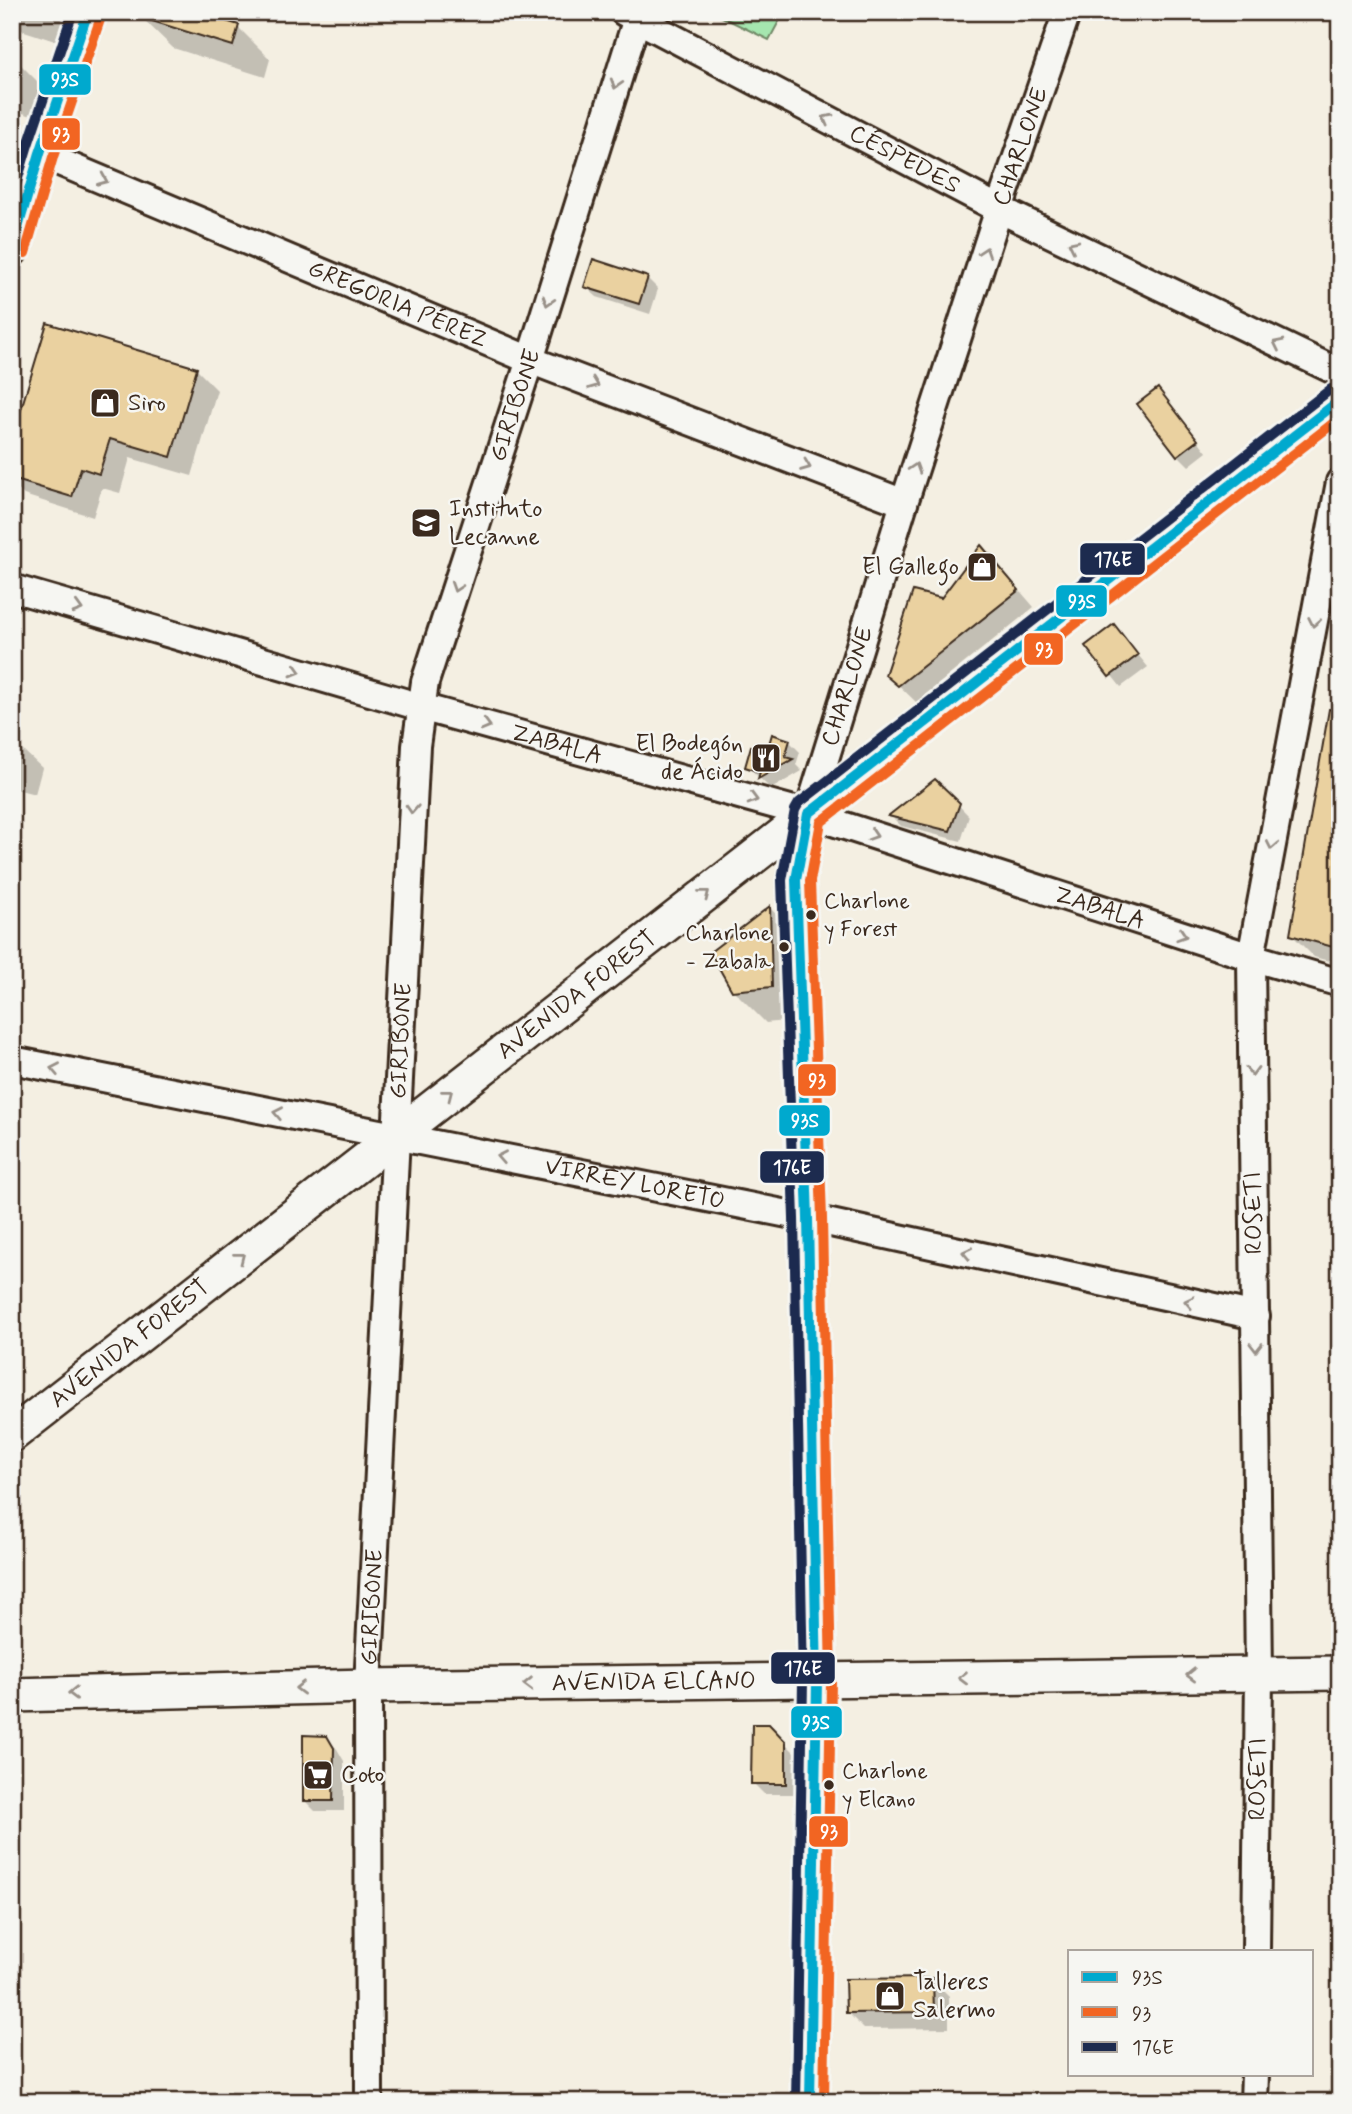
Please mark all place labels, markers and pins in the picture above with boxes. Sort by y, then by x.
shop icon: Siro [88,386,122,420]
place label: Siro [128,388,166,419]
place label: Instituto Lecanne [449,494,542,553]
school or university icon: Instituto Lecanne [409,506,443,540]
shop icon: El Gallego [965,550,999,584]
place label: El Gallego [862,552,959,586]
place label: El Bodegón de Ácido [636,729,743,788]
restaurant icon: El Bodegón de Ácido [749,741,783,775]
place label: Charlone y Forest [824,888,910,944]
marker: Charlone y Forest [804,908,818,922]
place label: Charlone - Zabala [685,920,772,976]
marker: Charlone - Zabala [777,940,791,954]
supermarket icon: Coto [301,1758,335,1792]
place label: Charlone y Elcano [842,1758,928,1814]
place label: Coto [341,1760,384,1791]
marker: Charlone y Elcano [822,1778,836,1792]
place label: Talleres Salermo [913,1967,996,2026]
shop icon: Talleres Salermo [873,1979,907,2013]

